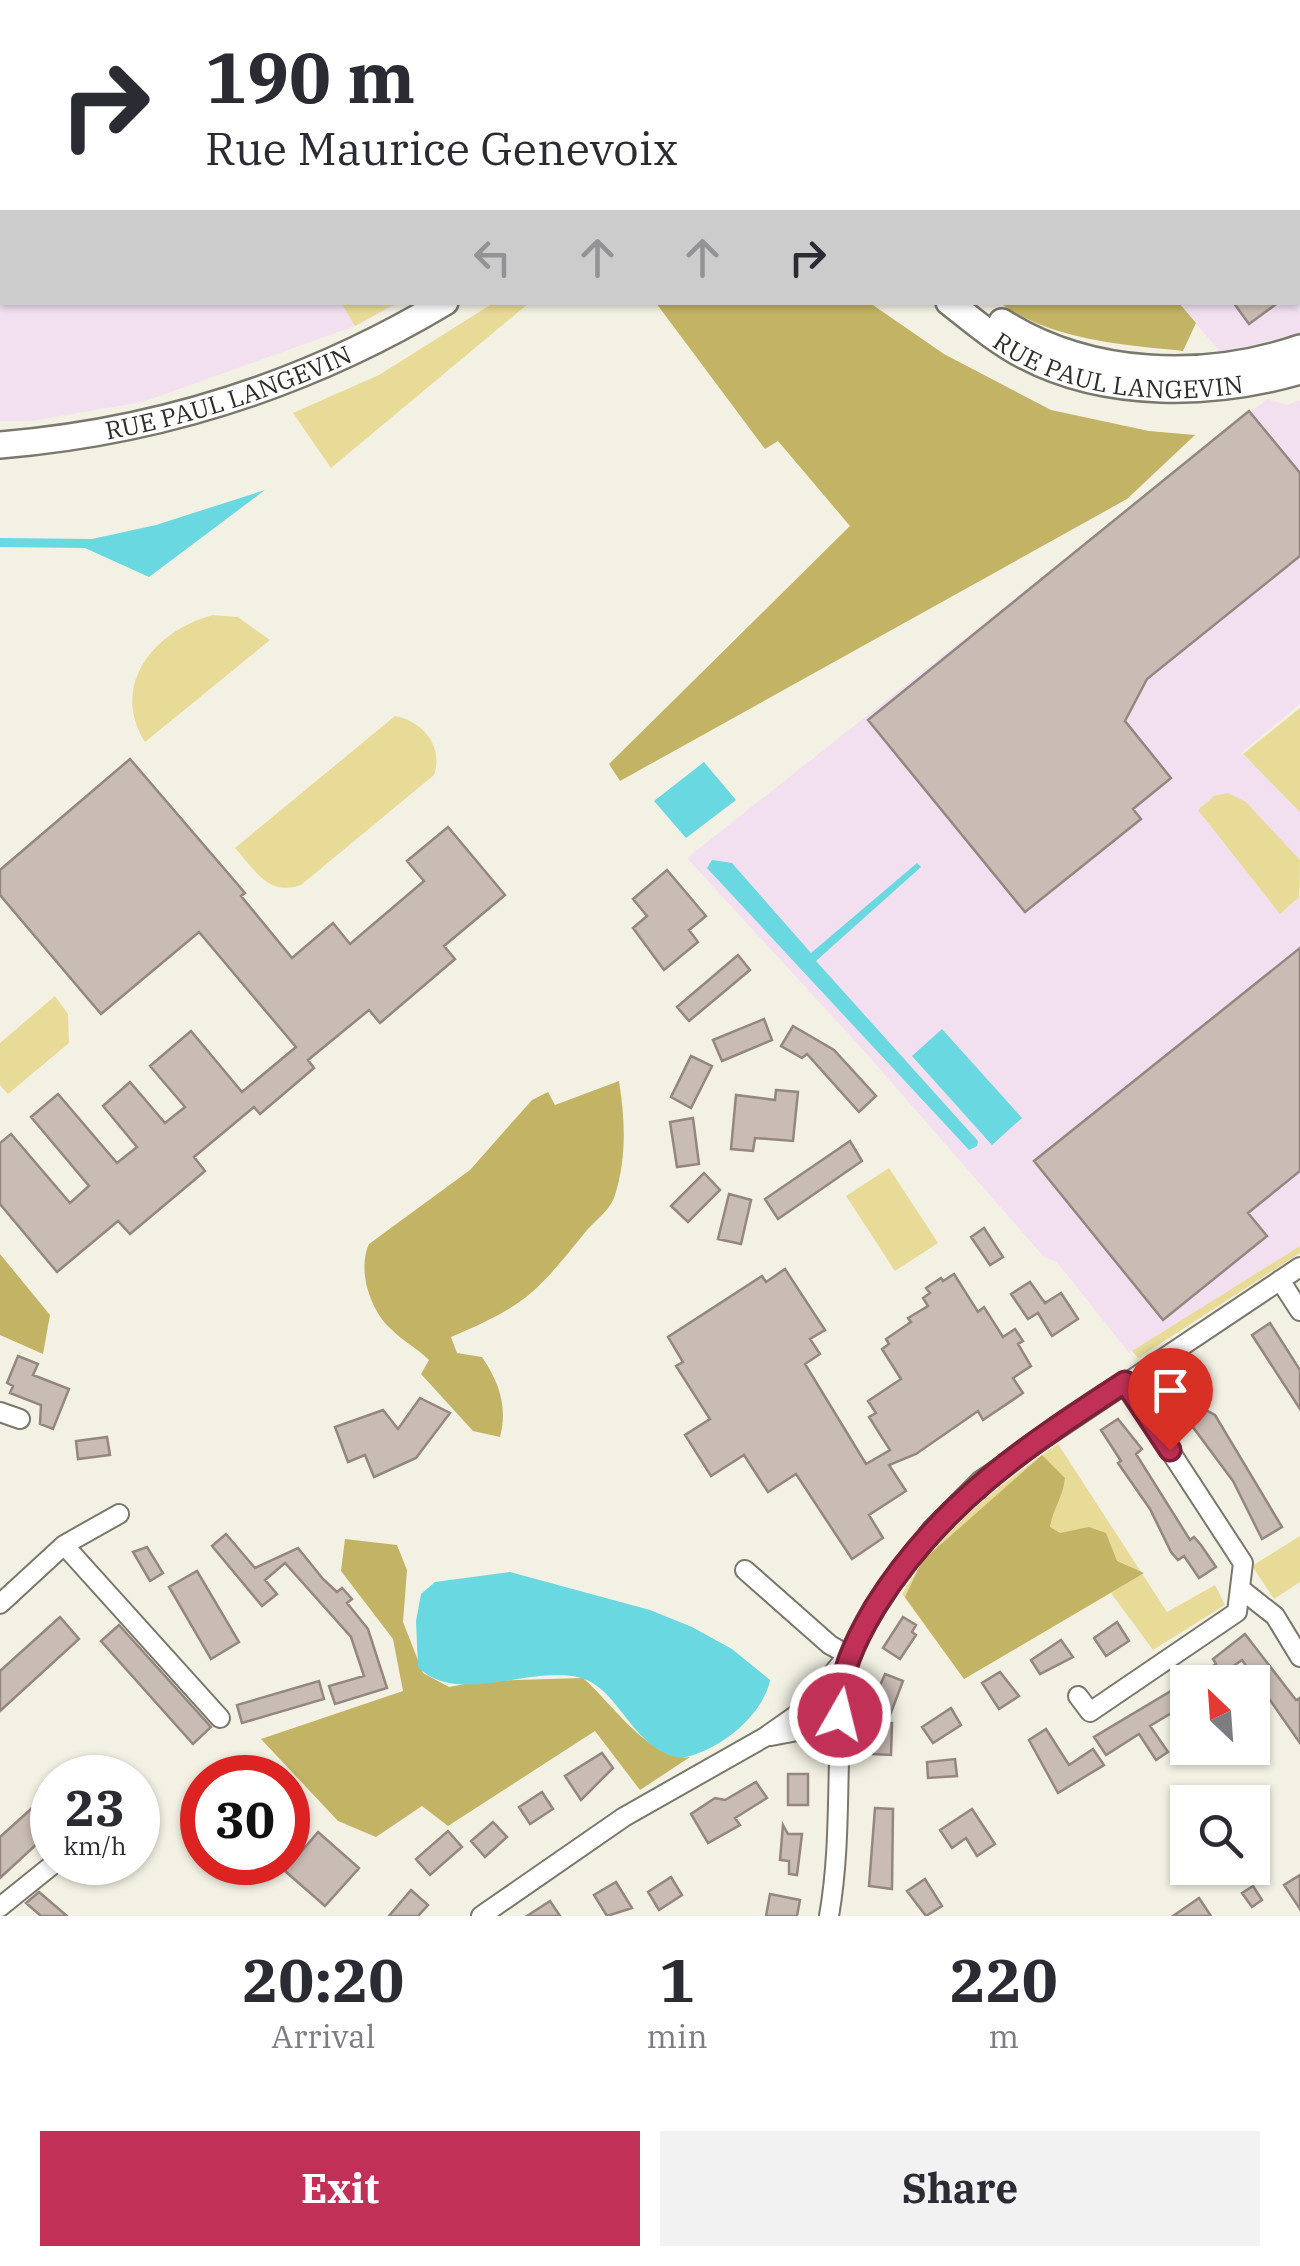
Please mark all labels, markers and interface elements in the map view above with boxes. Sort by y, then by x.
text: 190 m [205,31,415,122]
icon: right [40,40,170,170]
text: Rue Maurice Genevoix [205,119,678,177]
icon: left [465,230,520,285]
icon: ahead [570,230,625,285]
icon: ahead [675,230,730,285]
icon: right [780,230,835,285]
street label: RUE PAUL LANGEVIN [987,324,1245,405]
street label: RUE PAUL LANGEVIN [102,337,356,447]
pin [1128,1348,1213,1451]
icon: arrive [1143,1363,1198,1418]
position arrow [788,1663,892,1767]
north arrow [1170,1665,1270,1765]
map controls [1170,1665,1270,1885]
speed limit sign: 30 [180,1755,310,1885]
text: 23 [65,1775,125,1840]
button: search [1170,1785,1270,1885]
text: km/h [63,1829,127,1862]
text: 20:20 [242,1940,404,2019]
text: 1 [659,1940,695,2019]
text: 220 [950,1940,1058,2019]
text: Arrival [271,2015,375,2057]
text: min [647,2015,708,2057]
text: m [989,2015,1019,2057]
button: Exit [40,2131,640,2246]
button: Share [660,2131,1260,2246]

